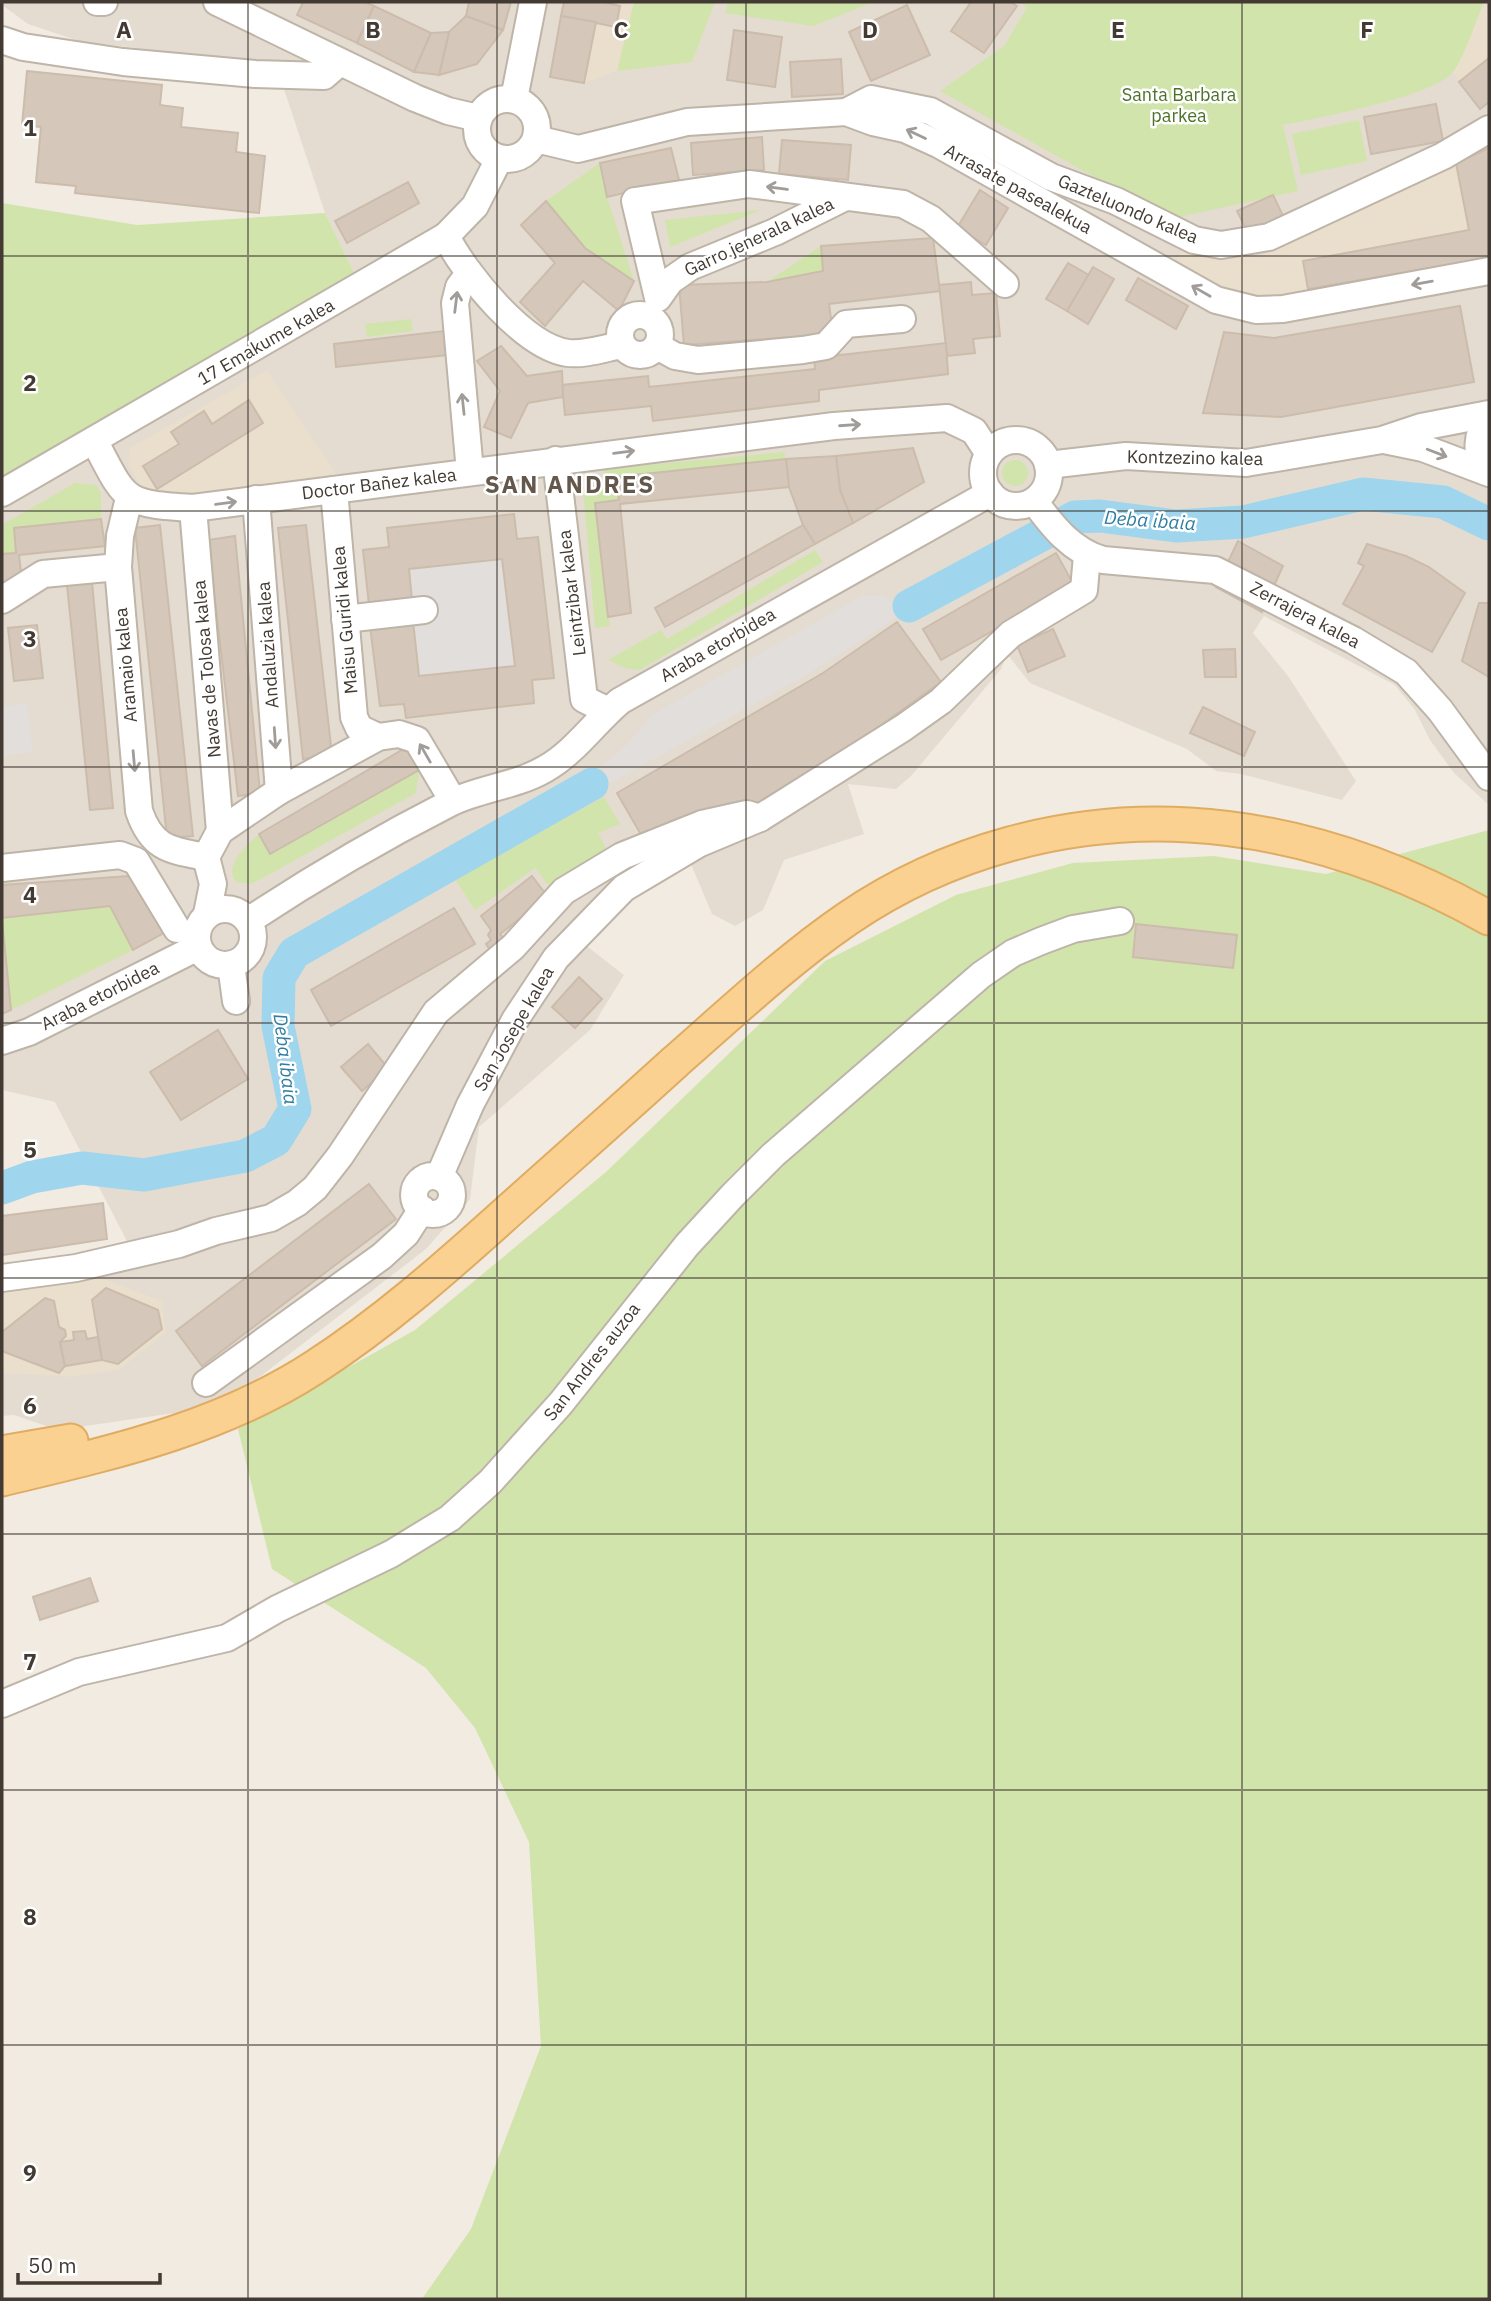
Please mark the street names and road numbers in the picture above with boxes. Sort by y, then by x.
street label: Arrasate pasealekua [940,138,1096,239]
street label: Gazteluondo kalea [1055,169,1202,249]
street label: Garro jenerala kalea [680,192,838,281]
street label: 17 Emakume kalea [193,293,339,390]
street label: Kontzezino kalea [1127,445,1264,470]
street label: Doctor Bañez kalea [300,463,458,504]
street label: Leintzibar kalea [552,528,591,657]
street label: Maisu Guridi kalea [327,545,362,695]
street label: Zerrajera kalea [1246,576,1364,653]
street label: Navas de Tolosa kalea [187,579,226,759]
street label: Andaluzia kalea [252,580,283,709]
street label: Araba etorbidea [656,602,780,687]
street label: Aramaio kalea [109,606,142,723]
street label: Araba etorbidea [37,956,163,1035]
street label: San Josepe kalea [469,962,559,1095]
street label: San Andres auzoa [538,1298,645,1425]

